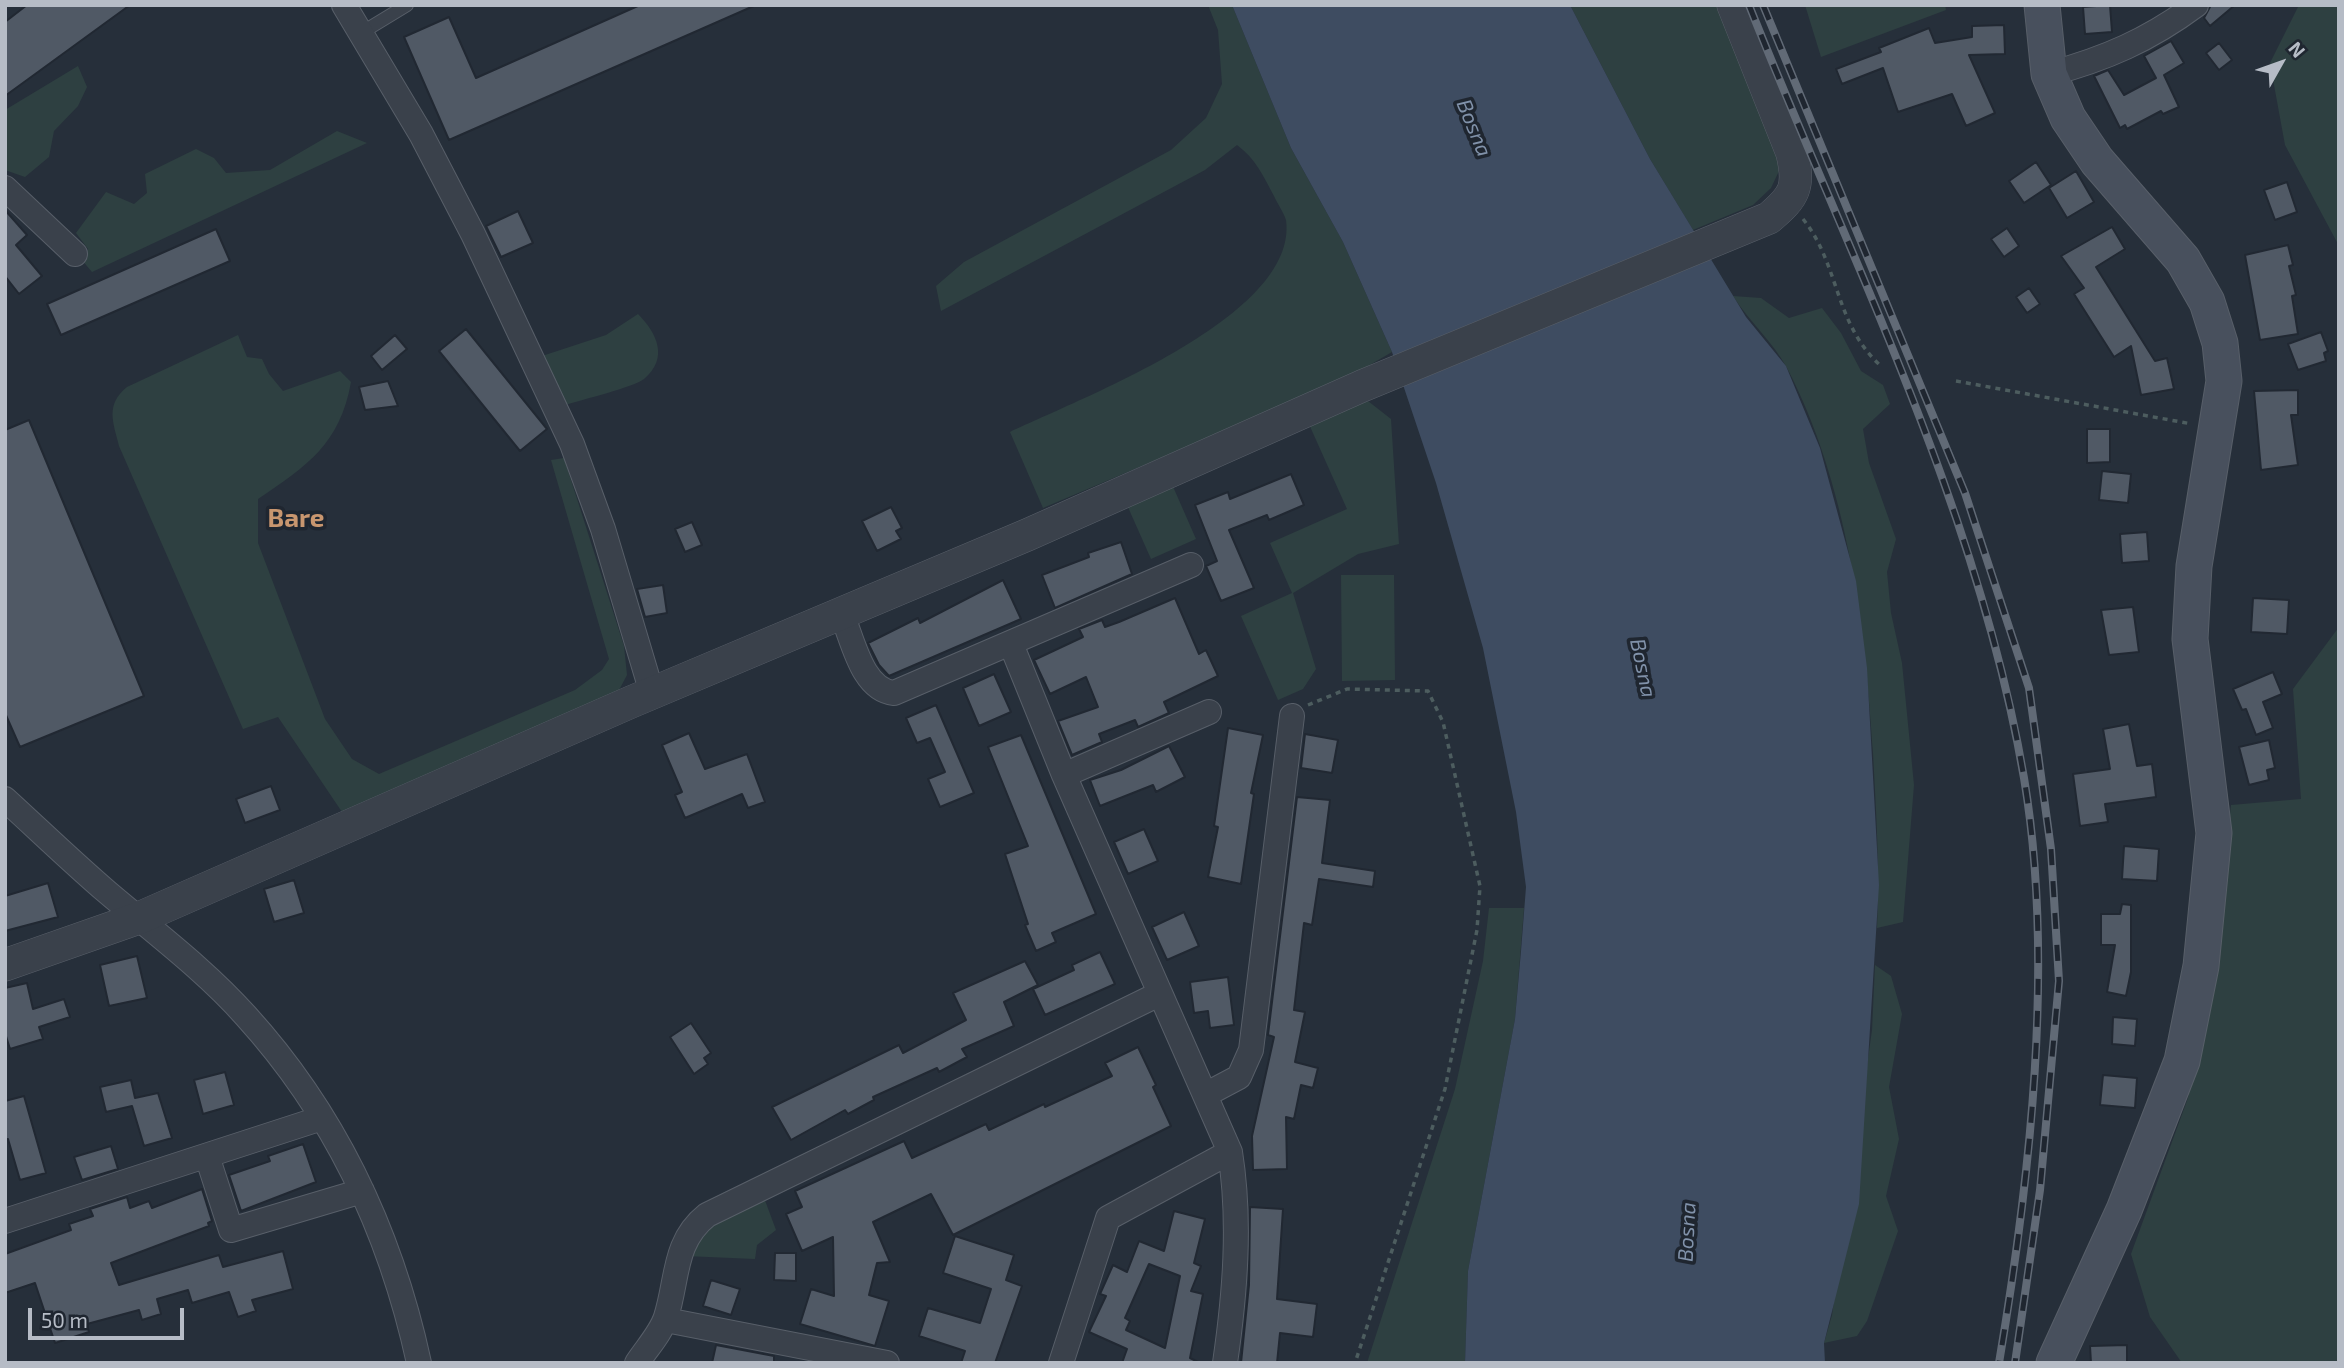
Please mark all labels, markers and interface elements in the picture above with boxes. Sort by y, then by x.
north arrow [2246,28,2316,98]
text: N [2284,37,2311,62]
water label: Bosna [1451,96,1497,160]
district label: Bare [267,502,325,534]
water label: Bosna [1624,636,1662,700]
water label: Bosna [1673,1202,1701,1262]
scale bar [32,1294,187,1338]
text: 50 m [41,1307,88,1332]

